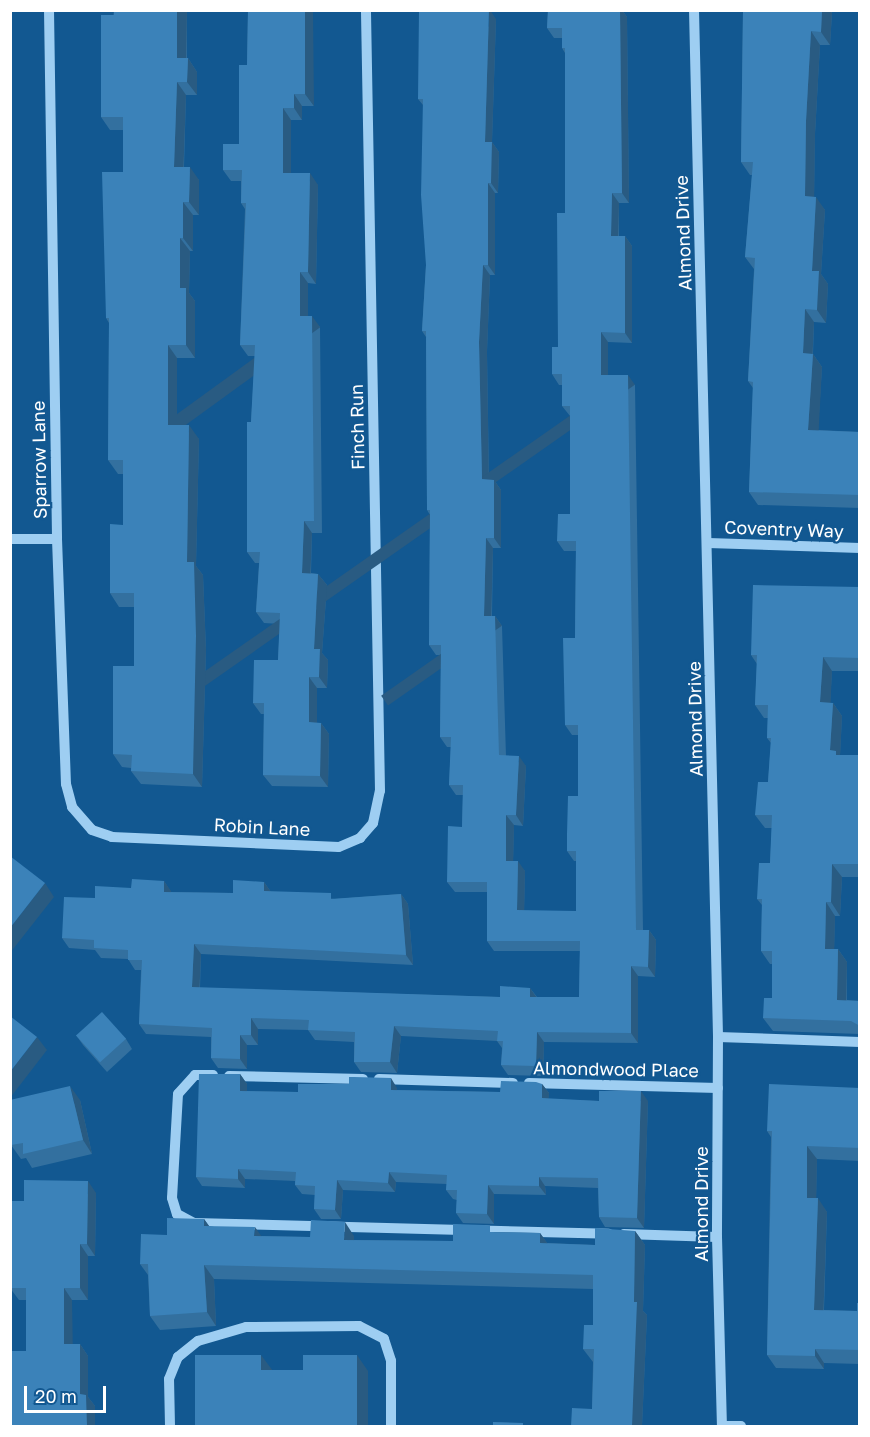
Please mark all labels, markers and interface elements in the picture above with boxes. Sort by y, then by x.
street label: Almond Drive [670,175,696,291]
street label: Finch Run [345,384,369,470]
street label: Sparrow Lane [27,401,51,519]
street label: Coventry Way [724,516,844,542]
street label: Almond Drive [683,661,707,777]
street label: Robin Lane [213,814,311,840]
street label: Almondwood Place [533,1057,699,1081]
street label: Almond Drive [690,1146,712,1262]
scale bar [27,1374,110,1412]
text: 20 m [35,1385,77,1407]

